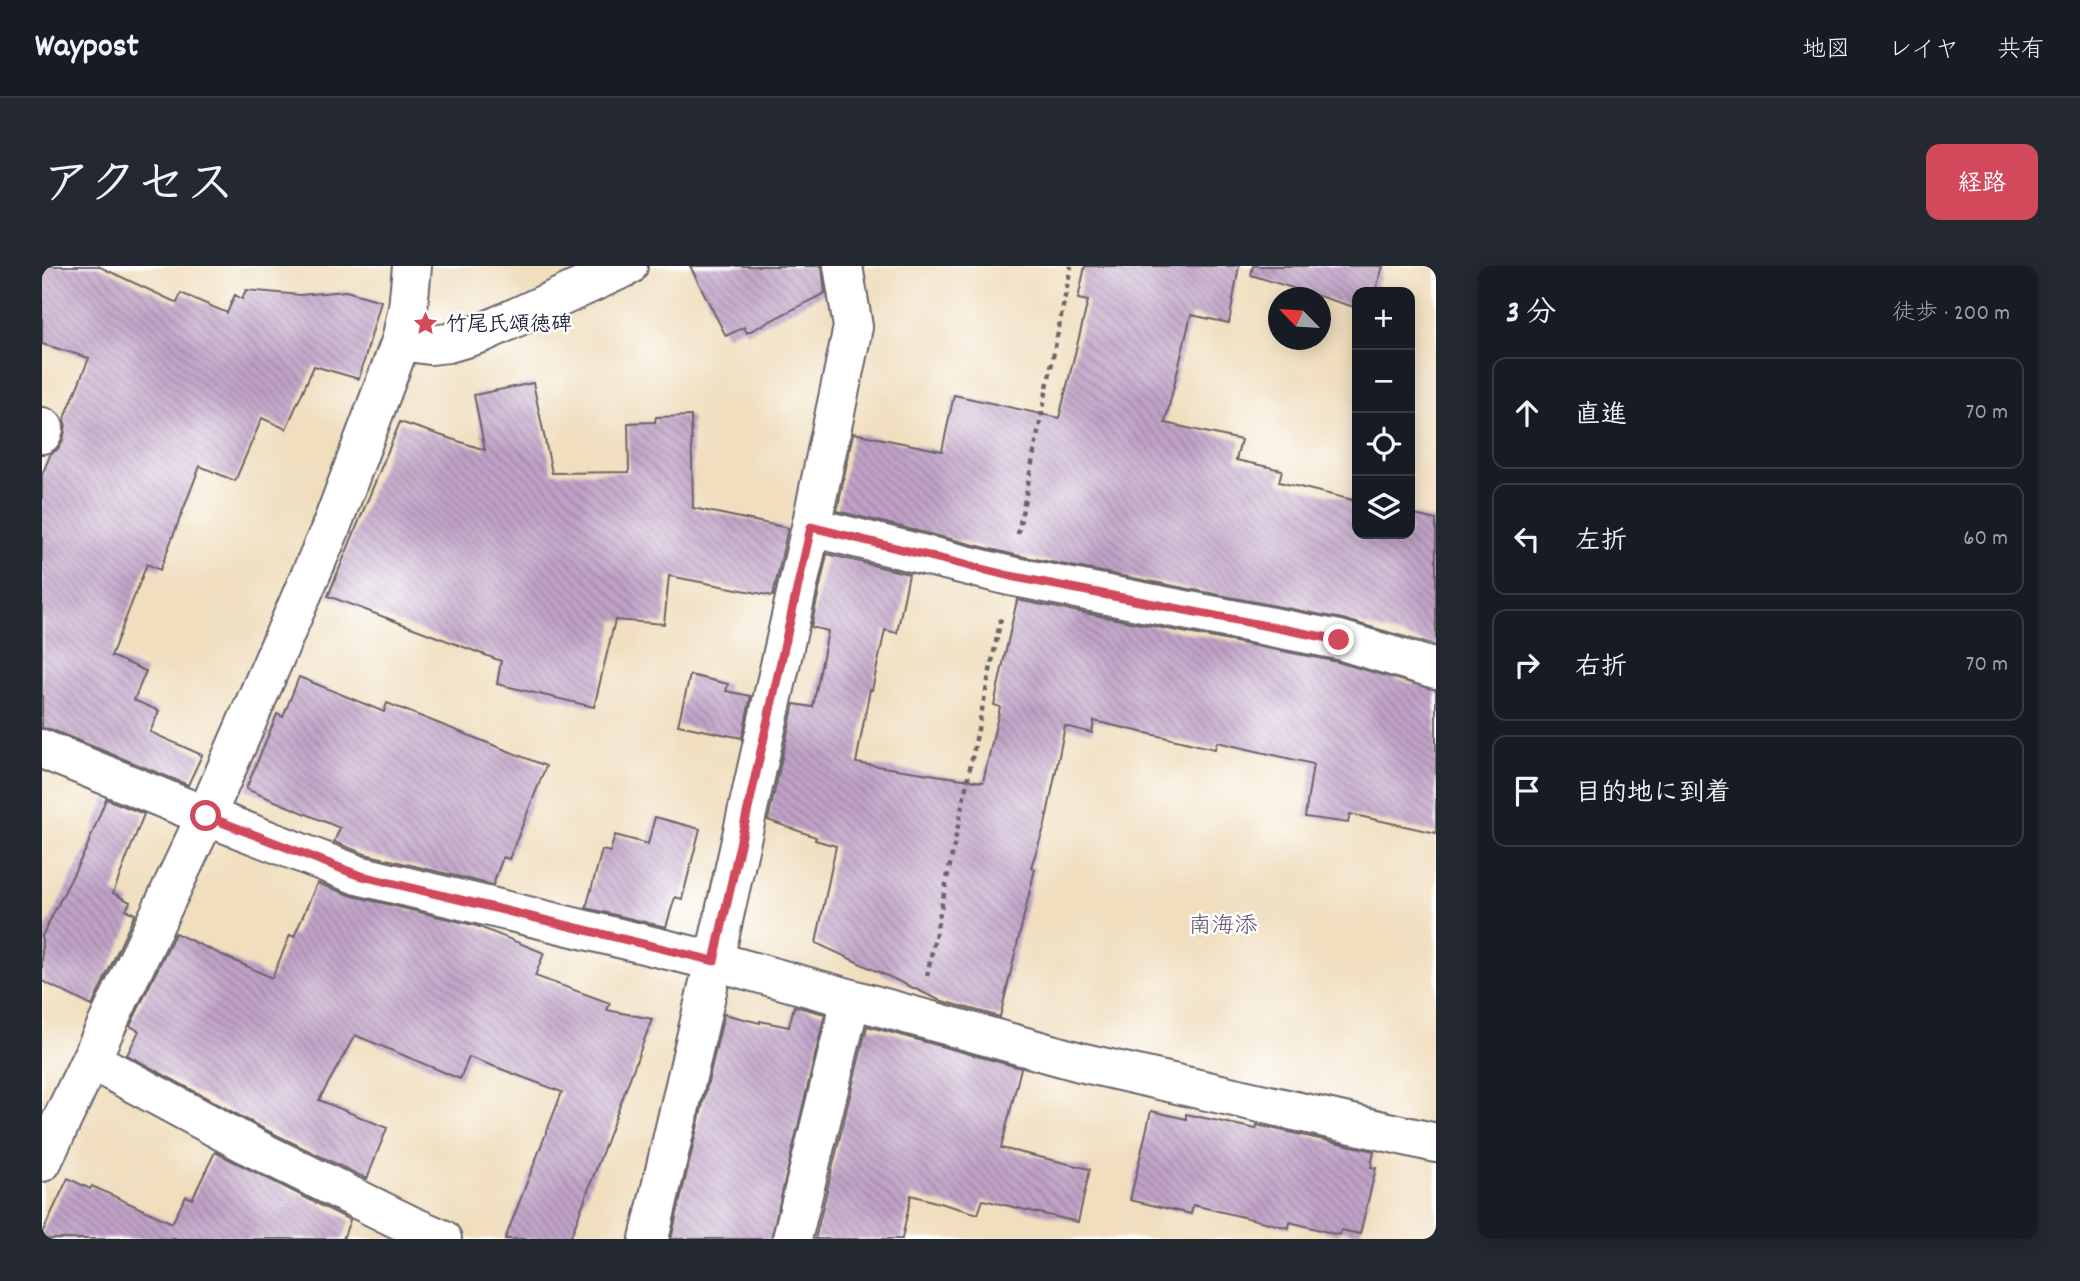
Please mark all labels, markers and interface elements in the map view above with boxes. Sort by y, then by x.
text: Waypost [35,25,139,72]
text: 地図 [1802,34,1850,68]
text: レイヤ [1888,34,1959,68]
text: 共有 [1997,34,2045,68]
button: 経路 [1926,144,2038,220]
text: アクセス [42,153,235,223]
north arrow [1268,287,1331,350]
map controls [1352,287,1415,539]
button: + [1352,287,1415,350]
text: 3 分 [1506,294,1556,337]
text: 徒歩 · 200 m [1892,298,2010,331]
place icon: 竹尾氏頌徳碑 [412,309,440,337]
place label: 竹尾氏頌徳碑 [446,311,572,341]
button: − [1352,350,1415,413]
icon: ahead [1508,394,1546,432]
text: 70 m [1966,397,2008,430]
text: 直進 [1575,398,1627,435]
button: locate [1352,413,1415,476]
button: layers [1352,476,1415,539]
icon: left [1508,520,1546,558]
text: 60 m [1963,523,2008,556]
text: 左折 [1575,524,1627,561]
route end [1323,624,1354,655]
icon: right [1508,646,1546,684]
text: 70 m [1966,649,2008,682]
text: 右折 [1575,650,1627,687]
icon: arrive [1508,772,1546,810]
text: 目的地に到着 [1575,776,1731,813]
route start [190,800,221,831]
district label: 南海添 [1189,911,1258,944]

